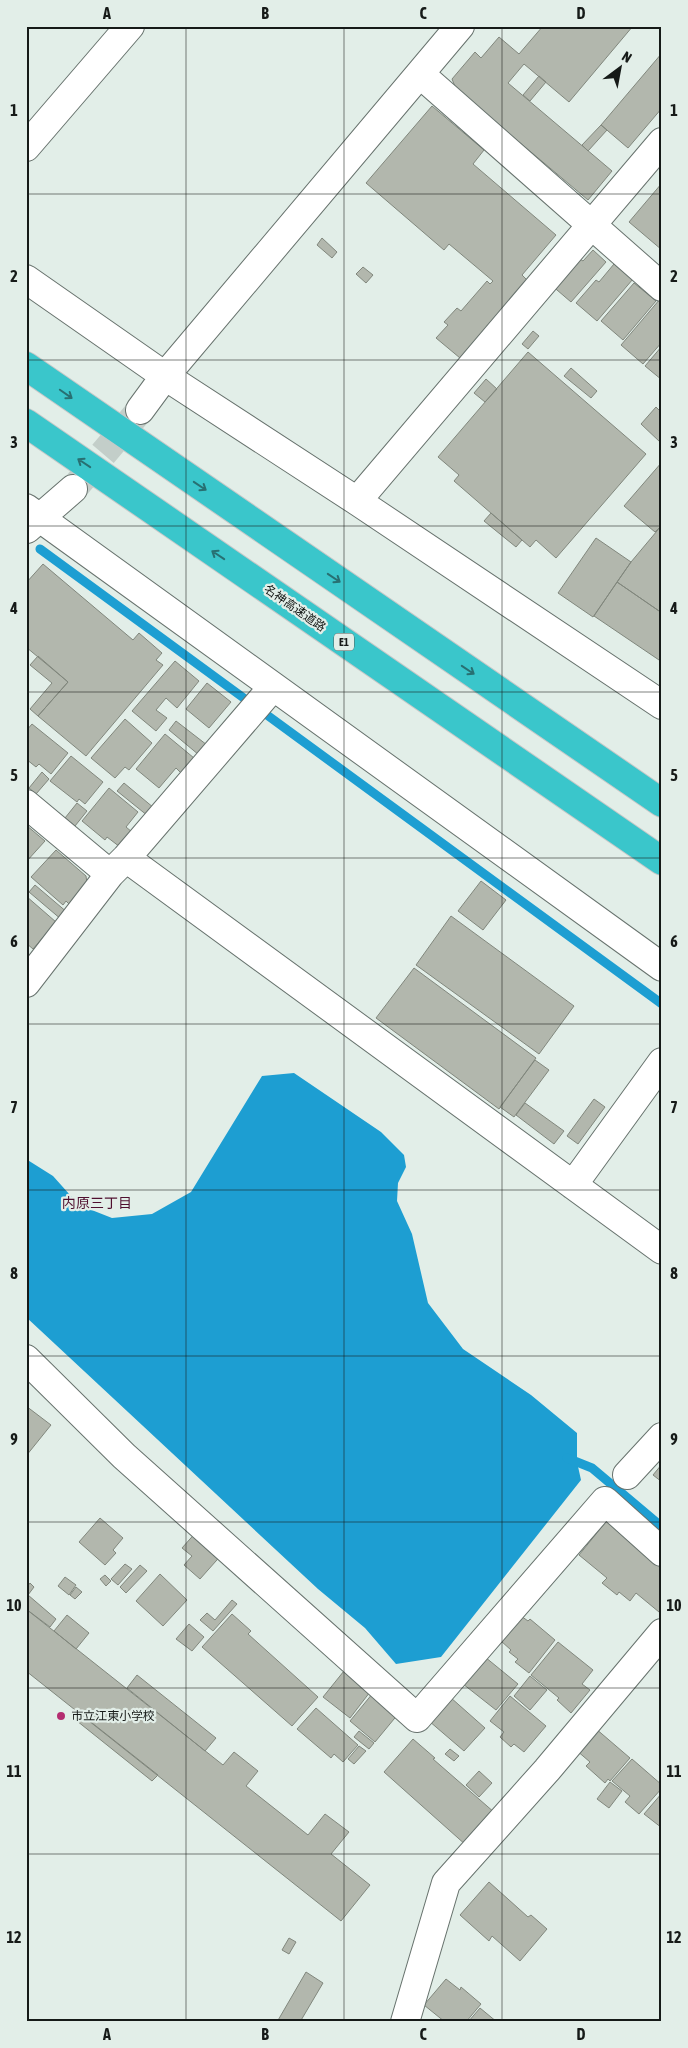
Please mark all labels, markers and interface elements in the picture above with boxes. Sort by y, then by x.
text: A [102,4,111,22]
text: B [261,4,269,22]
text: C [419,4,427,22]
text: D [577,4,586,22]
north arrow [596,42,646,92]
text: N [619,48,635,66]
text: 1 [10,101,18,119]
text: 1 [670,101,678,119]
text: 2 [10,267,18,285]
text: 2 [670,267,678,285]
one-way arrow [59,389,73,399]
text: 3 [10,433,18,451]
text: 3 [670,433,678,451]
one-way arrow [78,458,92,468]
one-way arrow [193,481,207,491]
one-way arrow [212,550,226,560]
one-way arrow [327,573,341,583]
street label: 名神高速道路 [261,582,329,634]
text: 4 [9,599,18,617]
text: 4 [669,599,678,617]
road number: E1 [334,634,354,650]
one-way arrow [461,665,475,675]
text: 5 [10,766,18,784]
text: 5 [670,766,678,784]
text: 6 [10,932,18,950]
text: 6 [670,932,678,950]
text: 7 [10,1098,18,1116]
text: 7 [670,1098,678,1116]
district label: 内原三丁目 [62,1195,132,1211]
text: 8 [10,1264,18,1282]
text: 8 [670,1264,678,1282]
text: 9 [10,1430,18,1448]
text: 9 [670,1430,678,1448]
text: 10 [6,1596,22,1614]
text: 10 [666,1596,682,1614]
place label: 市立江東小学校 [71,1709,155,1723]
marker: 市立江東小学校 [55,1710,67,1722]
text: 11 [6,1762,22,1780]
text: 11 [666,1762,682,1780]
text: 12 [6,1928,22,1946]
text: 12 [666,1928,682,1946]
text: A [102,2025,111,2043]
text: B [261,2025,269,2043]
text: C [419,2025,427,2043]
text: D [577,2025,586,2043]

